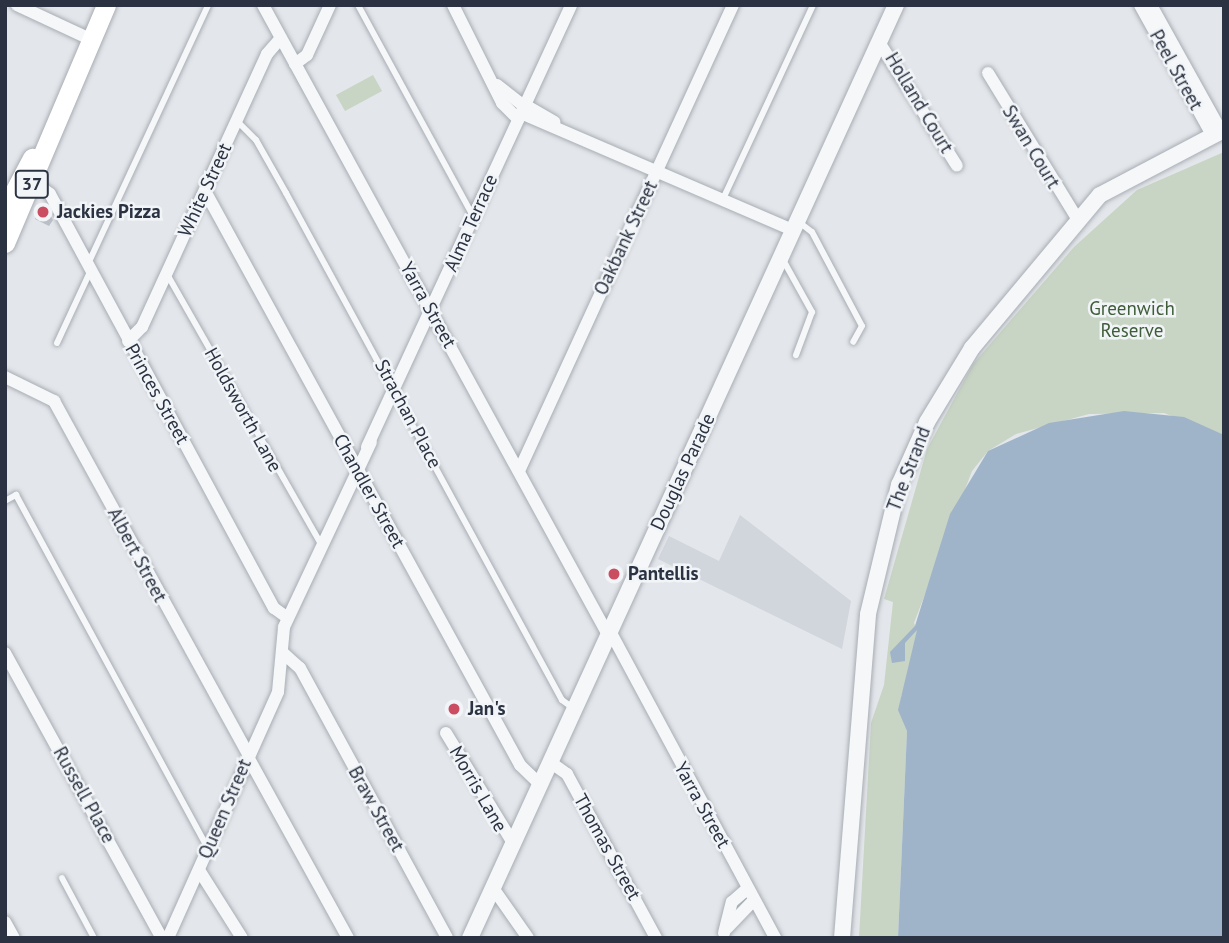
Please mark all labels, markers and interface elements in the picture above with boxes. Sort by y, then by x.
street label: Peel Street [1145,26,1207,114]
street label: Holland Court [880,49,958,157]
street label: Swan Court [997,101,1065,193]
street label: White Street [173,140,237,240]
road number: 37 [14,169,50,198]
street label: Alma Terrace [439,171,503,275]
street label: Oakbank Street [589,177,663,299]
place label: Jackies Pizza [57,201,161,223]
marker: Jackies Pizza [35,204,51,220]
street label: Yarra Street [395,258,461,352]
park label: Greenwich Reserve [1089,298,1175,342]
street label: Princes Street [120,340,194,448]
street label: Holdsworth Lane [199,344,287,476]
street label: Strachan Place [370,356,446,472]
street label: Douglas Parade [646,410,720,534]
street label: The Strand [882,424,936,514]
street label: Chandler Street [328,430,410,552]
street label: Albert Street [103,504,171,606]
place label: Pantellis [628,563,699,585]
marker: Pantellis [606,566,622,582]
place label: Jan's [468,698,506,720]
marker: Jan's [446,701,462,717]
street label: Morris Lane [444,742,512,836]
street label: Russell Place [48,743,120,847]
street label: Queen Street [194,756,256,862]
street label: Yarra Street [669,758,735,852]
street label: Braw Street [343,762,409,856]
street label: Thomas Street [569,790,645,904]

